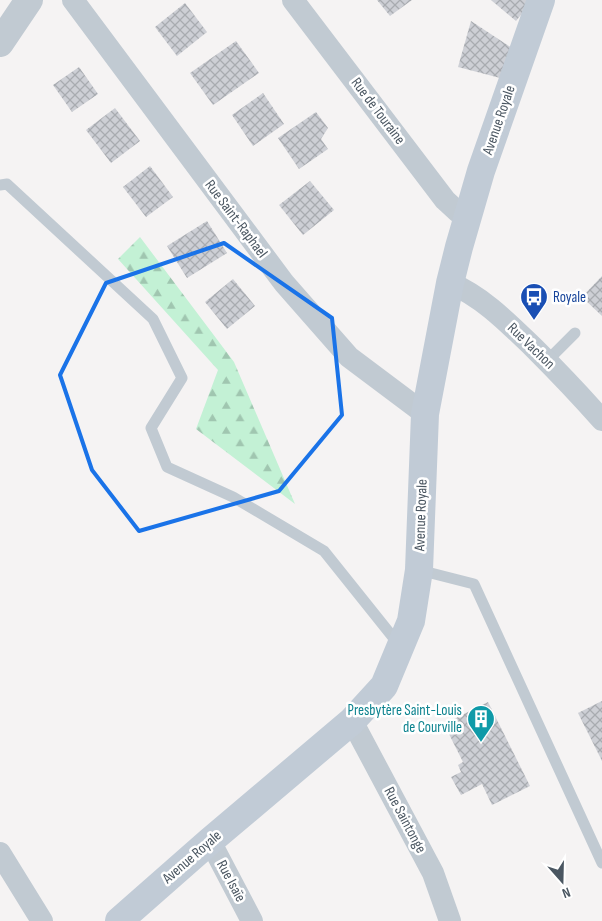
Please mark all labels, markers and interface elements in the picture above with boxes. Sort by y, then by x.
street label: Rue de Touraine [347,74,409,148]
street label: Avenue Royale [478,83,520,158]
street label: Rue Saint-Raphael [200,176,272,262]
bus stop icon: Royale [519,282,549,321]
place label: Royale [553,288,586,307]
street label: Rue Vachon [503,319,559,373]
street label: Avenue Royale [410,479,432,552]
place label: Presbytère Saint-Louis de Courville [348,701,462,737]
building icon: Presbytère Saint-Louis de Courville [466,704,496,743]
street label: Rue Saintonge [380,784,430,856]
street label: Avenue Royale [158,826,225,888]
north arrow [537,856,587,906]
street label: Rue Isaïe [212,857,250,905]
text: N [560,883,573,902]

